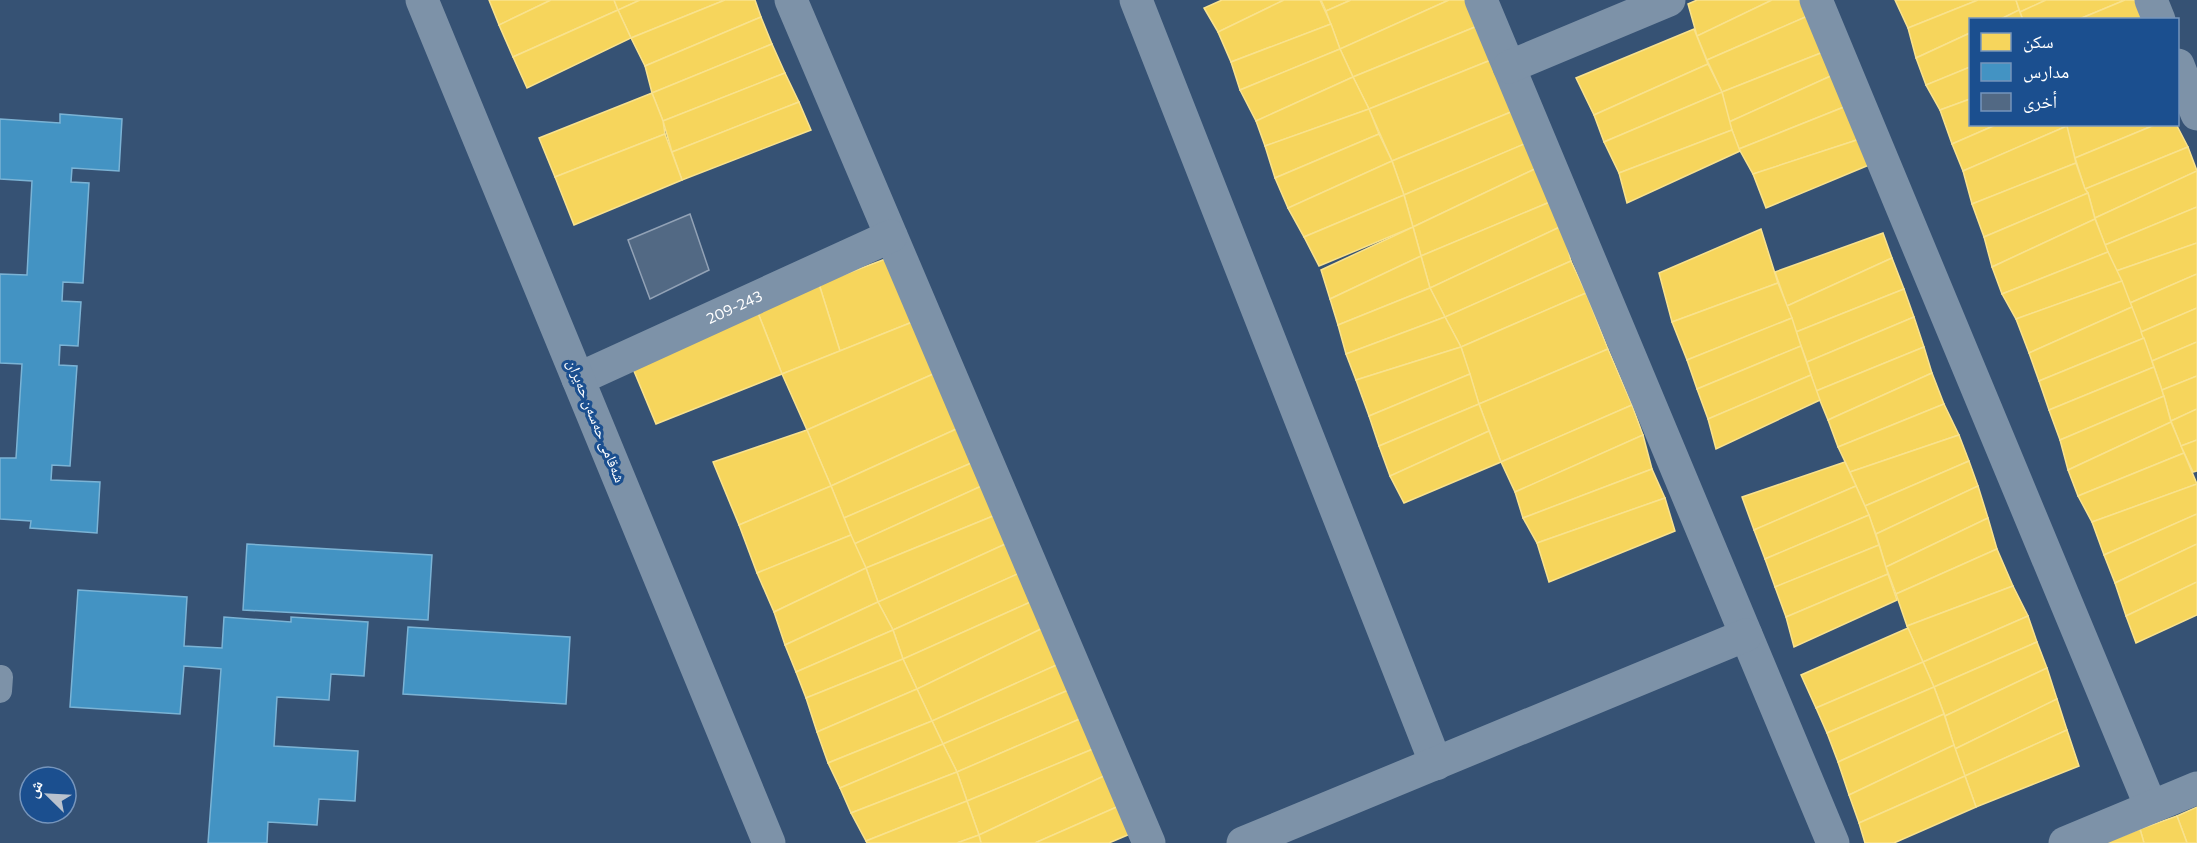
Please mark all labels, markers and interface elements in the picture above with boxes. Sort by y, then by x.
legend [1969,18,2179,126]
text: سكن [2023,30,2054,53]
text: مدارس [2023,60,2069,83]
text: أخرى [2023,90,2057,113]
street label: 209-243 [703,286,765,327]
street label: شەقامی حەسەن حەیران [562,356,630,486]
north arrow [18,765,78,825]
text: ش [22,777,47,801]

